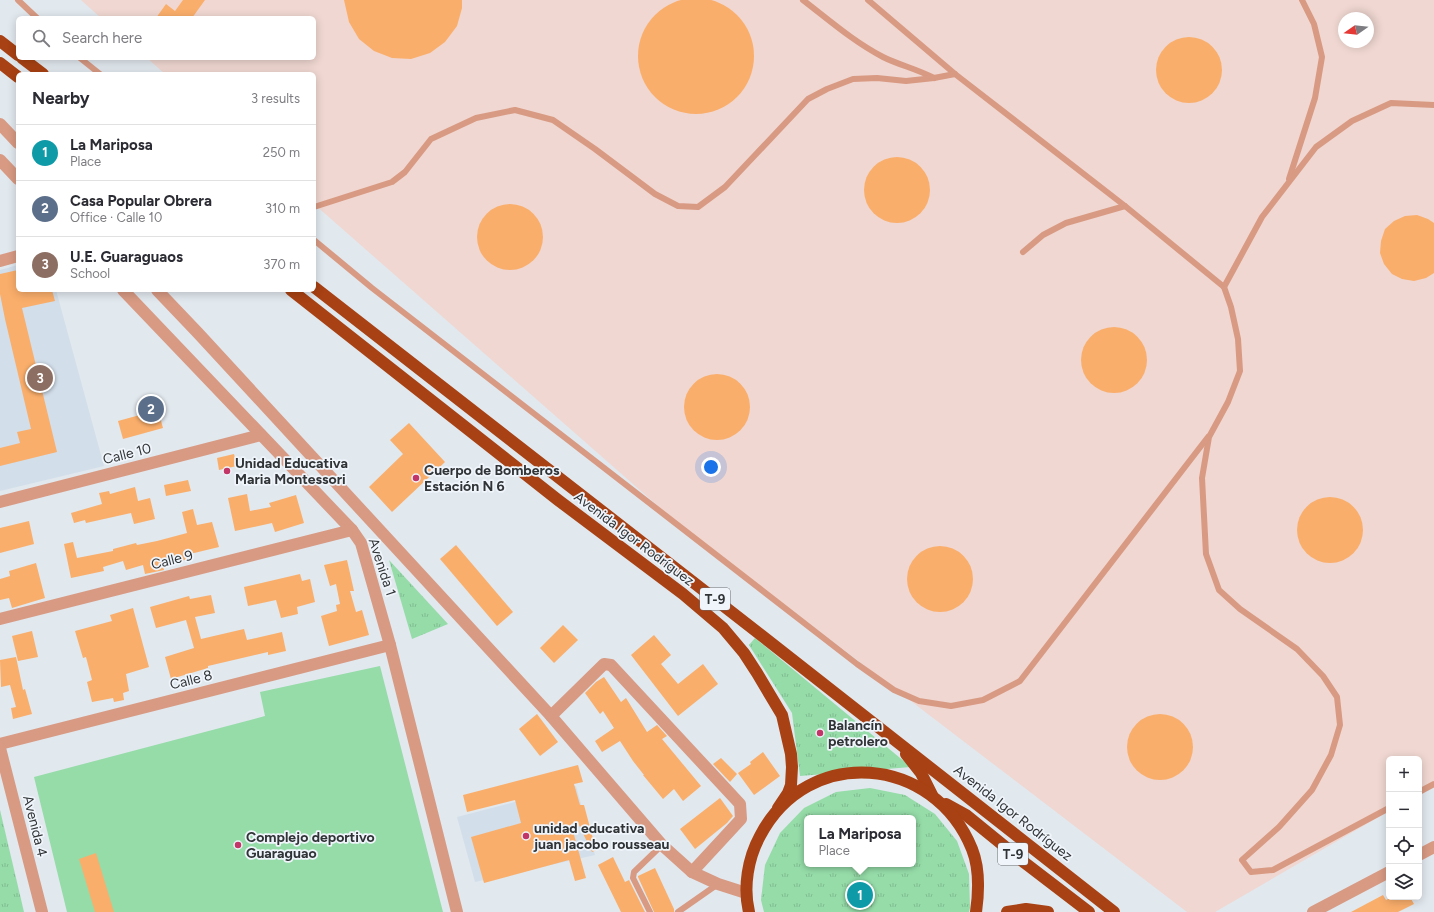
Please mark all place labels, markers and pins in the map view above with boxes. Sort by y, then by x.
pin: 3 [27,363,53,393]
pin: 2 [138,394,164,424]
place label: Unidad Educativa Maria Montessori [235,455,348,488]
place label: Cuerpo de Bomberos Estación N 6 [424,462,560,495]
marker: Unidad Educativa Maria Montessori [222,466,232,476]
marker: Cuerpo de Bomberos Estación N 6 [411,473,421,483]
place label: Balancín petrolero [828,717,888,750]
marker: Balancín petrolero [815,728,825,738]
place label: unidad educativa juan jacobo rousseau [533,820,670,853]
place label: Complejo deportivo Guaraguao [246,829,375,862]
marker: unidad educativa juan jacobo rousseau [521,831,531,841]
marker: Complejo deportivo Guaraguao [233,840,243,850]
pin: 1 [847,880,873,910]

